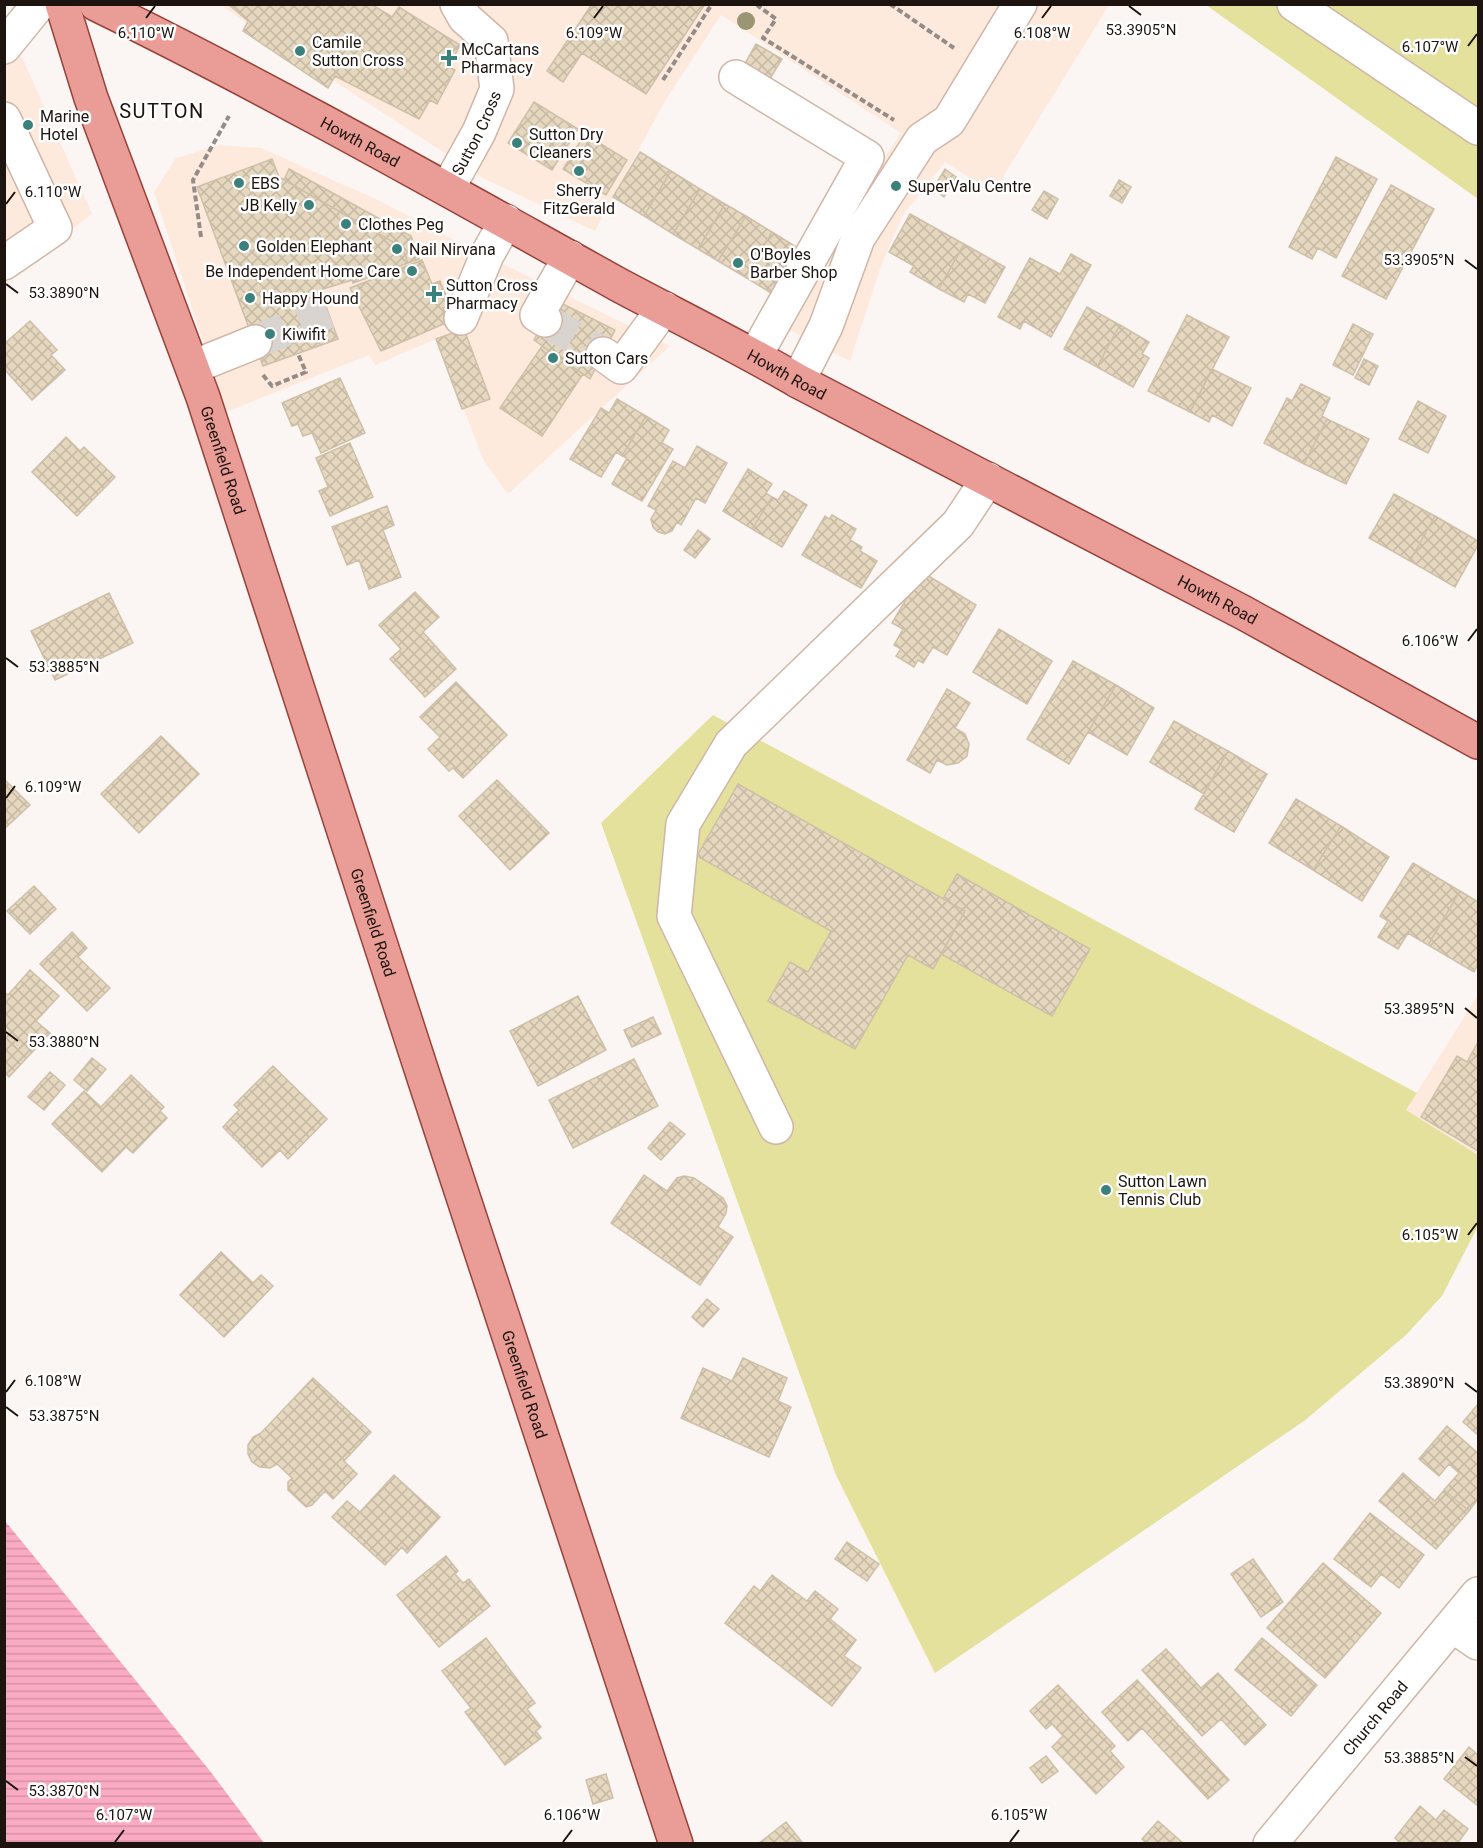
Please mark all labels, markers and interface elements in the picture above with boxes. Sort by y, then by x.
text: 53.3905°N [1106,21,1176,39]
text: 6.110°W [118,24,174,42]
text: 6.109°W [566,24,622,42]
text: 6.108°W [1014,24,1070,42]
place label: Camile Sutton Cross [312,33,404,70]
text: 6.107°W [1402,38,1458,56]
place label: McCartans Pharmacy [461,40,539,77]
marker: Camile Sutton Cross [293,44,307,58]
marker: McCartans Pharmacy [442,51,456,65]
street label: Sutton Cross [447,88,505,179]
district label: SUTTON [119,99,205,123]
place label: Marine Hotel [40,107,89,144]
street label: Howth Road [317,112,403,171]
marker: Marine Hotel [21,118,35,132]
place label: Sutton Dry Cleaners [529,125,604,162]
marker: Sutton Dry Cleaners [510,136,524,150]
marker: Sherry FitzGerald [572,164,586,178]
place label: EBS [251,174,280,193]
marker: EBS [232,176,246,190]
place label: SuperValu Centre [908,177,1031,196]
marker: SuperValu Centre [889,179,903,193]
place label: Sherry FitzGerald [543,181,615,218]
text: 6.110°W [25,183,81,201]
place label: JB Kelly [241,196,297,215]
marker: JB Kelly [302,198,316,212]
place label: Clothes Peg [358,215,444,234]
marker: Clothes Peg [339,217,353,231]
place label: Golden Elephant [256,237,372,256]
marker: Golden Elephant [237,239,251,253]
place label: Nail Nirvana [409,240,496,259]
marker: Nail Nirvana [390,242,404,256]
place label: O'Boyles Barber Shop [750,245,837,282]
text: 53.3905°N [1384,251,1454,269]
marker: O'Boyles Barber Shop [731,256,745,270]
place label: Be Independent Home Care [205,262,400,281]
marker: Be Independent Home Care [405,264,419,278]
place label: Sutton Cross Pharmacy [446,276,538,313]
text: 53.3890°N [29,284,99,302]
marker: Sutton Cross Pharmacy [427,287,441,301]
place label: Happy Hound [262,289,359,308]
marker: Happy Hound [243,291,257,305]
place label: Kiwifit [282,325,326,344]
marker: Kiwifit [263,327,277,341]
street label: Howth Road [744,345,830,404]
place label: Sutton Cars [565,349,648,368]
marker: Sutton Cars [546,351,560,365]
street label: Greenfield Road [197,403,250,517]
street label: Howth Road [1175,571,1261,628]
text: 6.106°W [1402,632,1458,650]
text: 53.3885°N [29,658,99,676]
text: 6.109°W [25,778,81,796]
street label: Greenfield Road [347,866,400,979]
text: 53.3895°N [1384,1000,1454,1018]
text: 53.3880°N [29,1033,99,1051]
place label: Sutton Lawn Tennis Club [1118,1172,1207,1209]
marker: Sutton Lawn Tennis Club [1099,1183,1113,1197]
text: 6.105°W [1402,1226,1458,1244]
street label: Greenfield Road [498,1328,551,1441]
text: 6.108°W [25,1372,81,1390]
text: 53.3890°N [1384,1374,1454,1392]
text: 53.3875°N [29,1407,99,1425]
street label: Church Road [1338,1677,1411,1759]
text: 53.3885°N [1384,1749,1454,1767]
text: 53.3870°N [29,1782,99,1800]
text: 6.107°W [96,1806,152,1824]
text: 6.106°W [544,1806,600,1824]
text: 6.105°W [991,1806,1047,1824]

